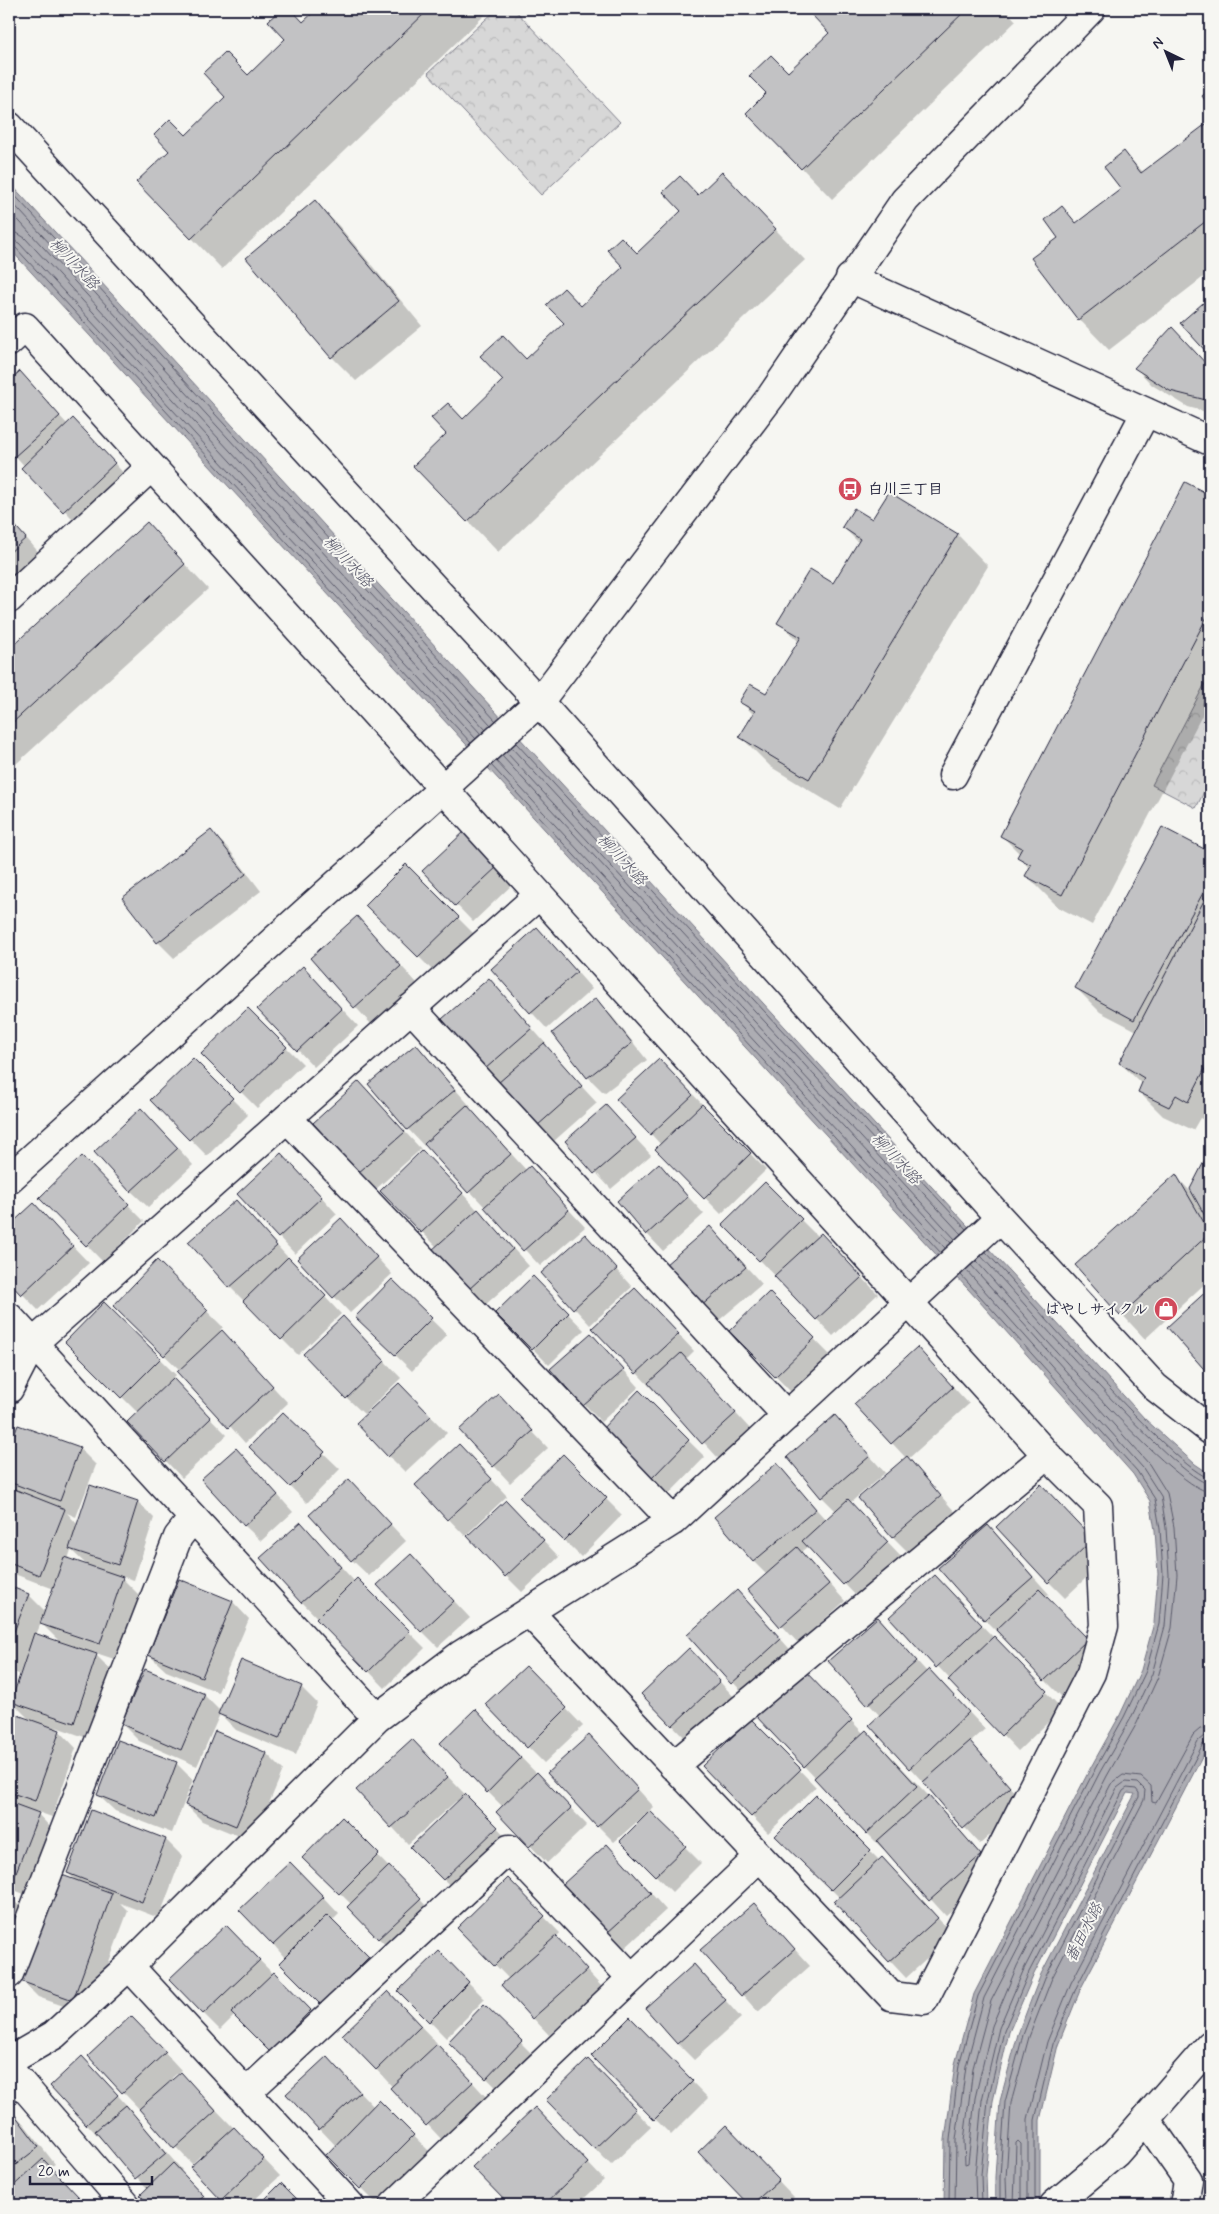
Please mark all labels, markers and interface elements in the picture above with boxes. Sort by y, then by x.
north arrow [1142,28,1192,78]
text: N [1148,33,1167,53]
water label: 柳川水路 [44,233,104,295]
bus stop icon: 白川三丁目 [837,476,863,502]
place label: 白川三丁目 [868,480,943,500]
water label: 柳川水路 [318,531,378,593]
water label: 柳川水路 [592,829,652,891]
water label: 柳川水路 [866,1128,926,1190]
shop icon: はやしサイクル [1153,1296,1179,1322]
place label: はやしサイクル [1045,1300,1148,1320]
water label: 番田水路 [1060,1899,1109,1966]
scale bar [30,2154,152,2186]
text: 20 m [38,2162,70,2182]

